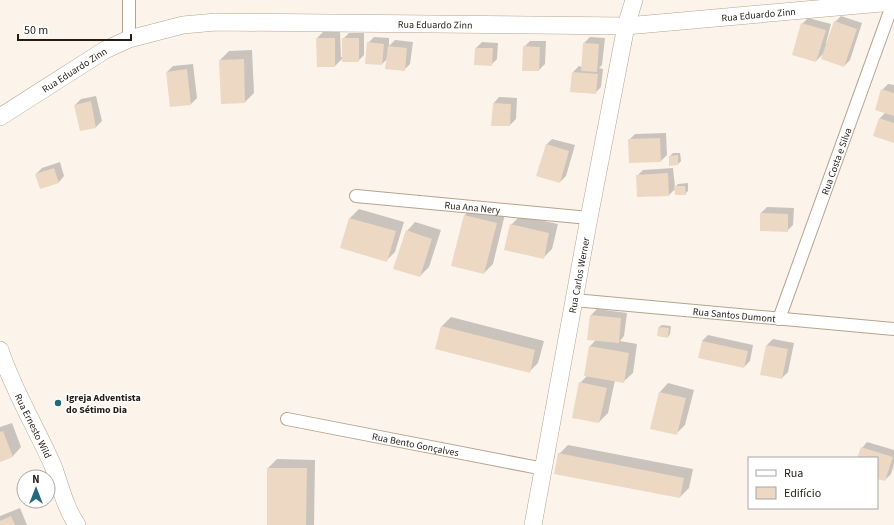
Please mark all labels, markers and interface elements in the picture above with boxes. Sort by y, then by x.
street label: Rua Eduardo Zinn [721,5,796,25]
scale bar [18,16,131,42]
street label: Rua Eduardo Zinn [398,18,472,33]
text: 50 m [24,22,48,39]
street label: Rua Eduardo Zinn [40,45,110,96]
street label: Rua Costa e Silva [818,126,855,197]
street label: Rua Ana Nery [444,198,501,218]
street label: Rua Carlos Werner [566,236,593,314]
street label: Rua Santos Dumont [692,305,777,326]
place label: Igreja Adventista do Sétimo Dia [66,391,141,417]
street label: Rua Ernesto Wild [11,392,55,461]
marker: Igreja Adventista do Sétimo Dia [53,398,63,408]
street label: Rua Bento Gonçalves [371,430,460,460]
legend [748,457,878,509]
text: Rua [784,465,803,482]
north arrow [16,469,56,509]
text: N [32,472,40,487]
text: Edifício [784,485,821,502]

